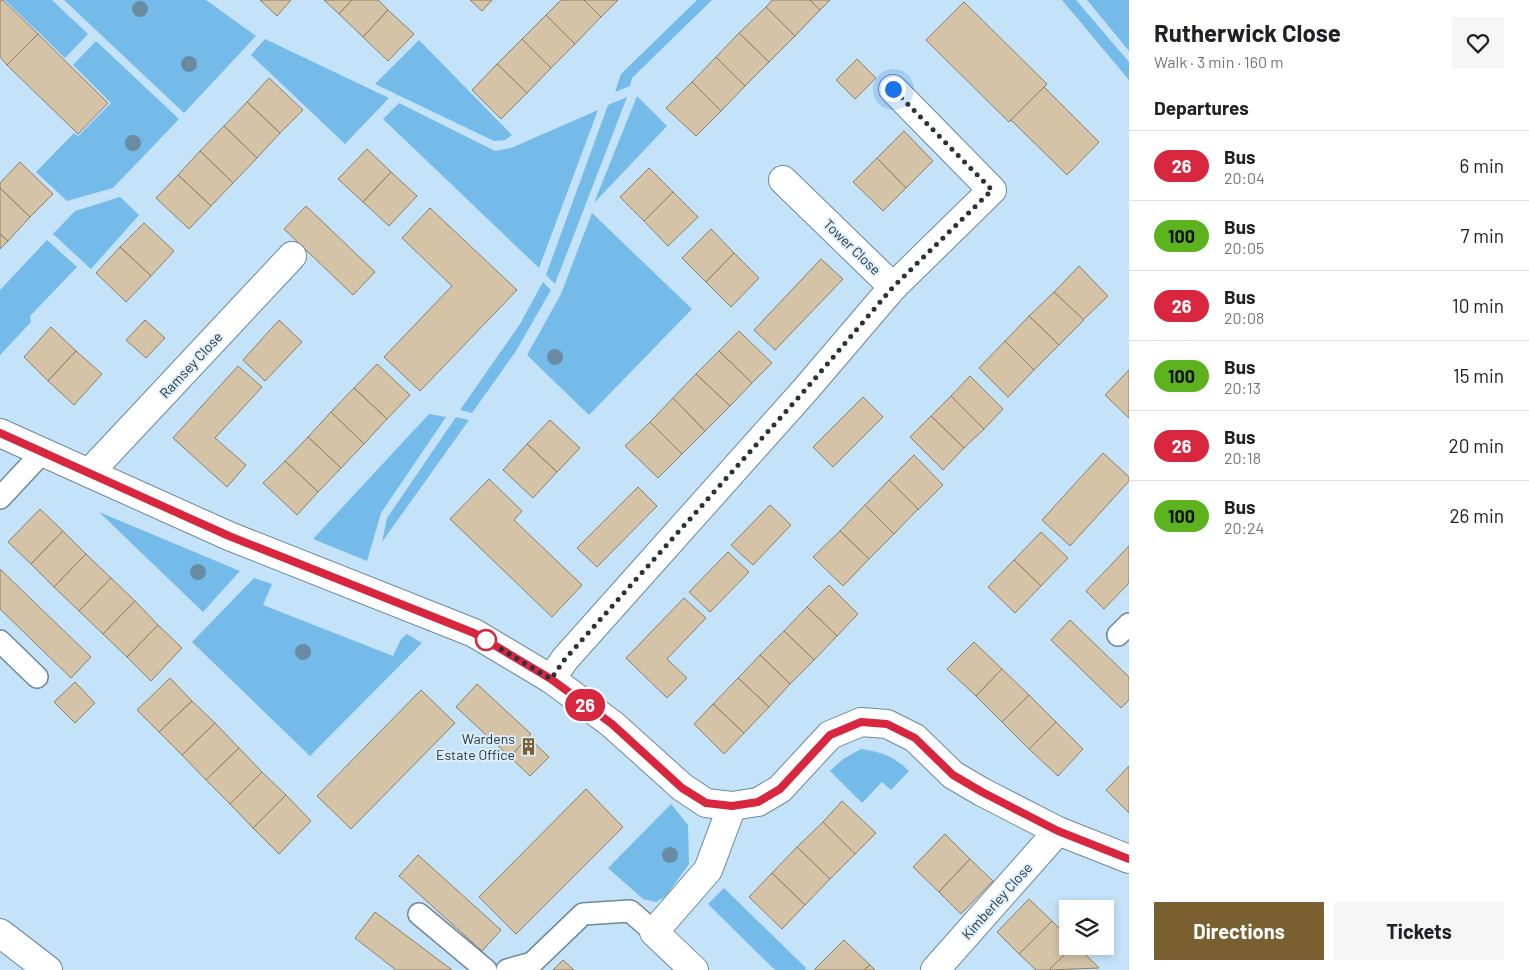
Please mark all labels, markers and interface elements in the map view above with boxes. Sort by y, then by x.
button: heart [1452,17,1504,69]
text: Rutherwick Close [1154,18,1341,47]
text: Walk · 3 min · 160 m [1154,52,1283,71]
your location [881,77,906,102]
text: Departures [1154,96,1249,119]
text: Bus [1224,145,1256,168]
text: 6 min [1460,154,1504,177]
text: 26 [1172,155,1191,177]
text: 20:04 [1224,168,1265,187]
street label: Tower Close [820,215,885,278]
text: Bus [1224,215,1256,238]
text: 7 min [1460,224,1504,247]
text: 100 [1168,225,1195,247]
text: 20:05 [1224,238,1264,257]
text: Bus [1224,285,1256,308]
text: 10 min [1452,294,1504,317]
text: 26 [1172,295,1191,317]
text: 20:08 [1224,308,1264,327]
street label: Ramsey Close [156,328,226,401]
text: Bus [1224,355,1256,378]
text: 15 min [1453,364,1504,387]
text: 100 [1168,365,1195,387]
text: 20:13 [1224,378,1261,397]
text: Bus [1224,425,1256,448]
text: 20 min [1448,434,1504,457]
text: 26 [1172,435,1191,457]
text: 20:18 [1224,448,1261,467]
text: Bus [1224,495,1256,518]
text: 26 min [1449,504,1504,527]
text: 100 [1168,505,1195,527]
text: 20:24 [1224,518,1264,537]
unlabelled marker [475,629,497,651]
line badge: 26 [562,689,608,721]
text: 26 [575,694,595,716]
place label: Wardens Estate Office [436,730,515,763]
building icon: Wardens Estate Office [519,737,539,757]
street label: Kimberley Close [958,859,1035,942]
map controls [1059,900,1114,955]
button: layers [1059,900,1114,955]
button: Directions [1154,902,1324,960]
button: Tickets [1334,902,1504,960]

